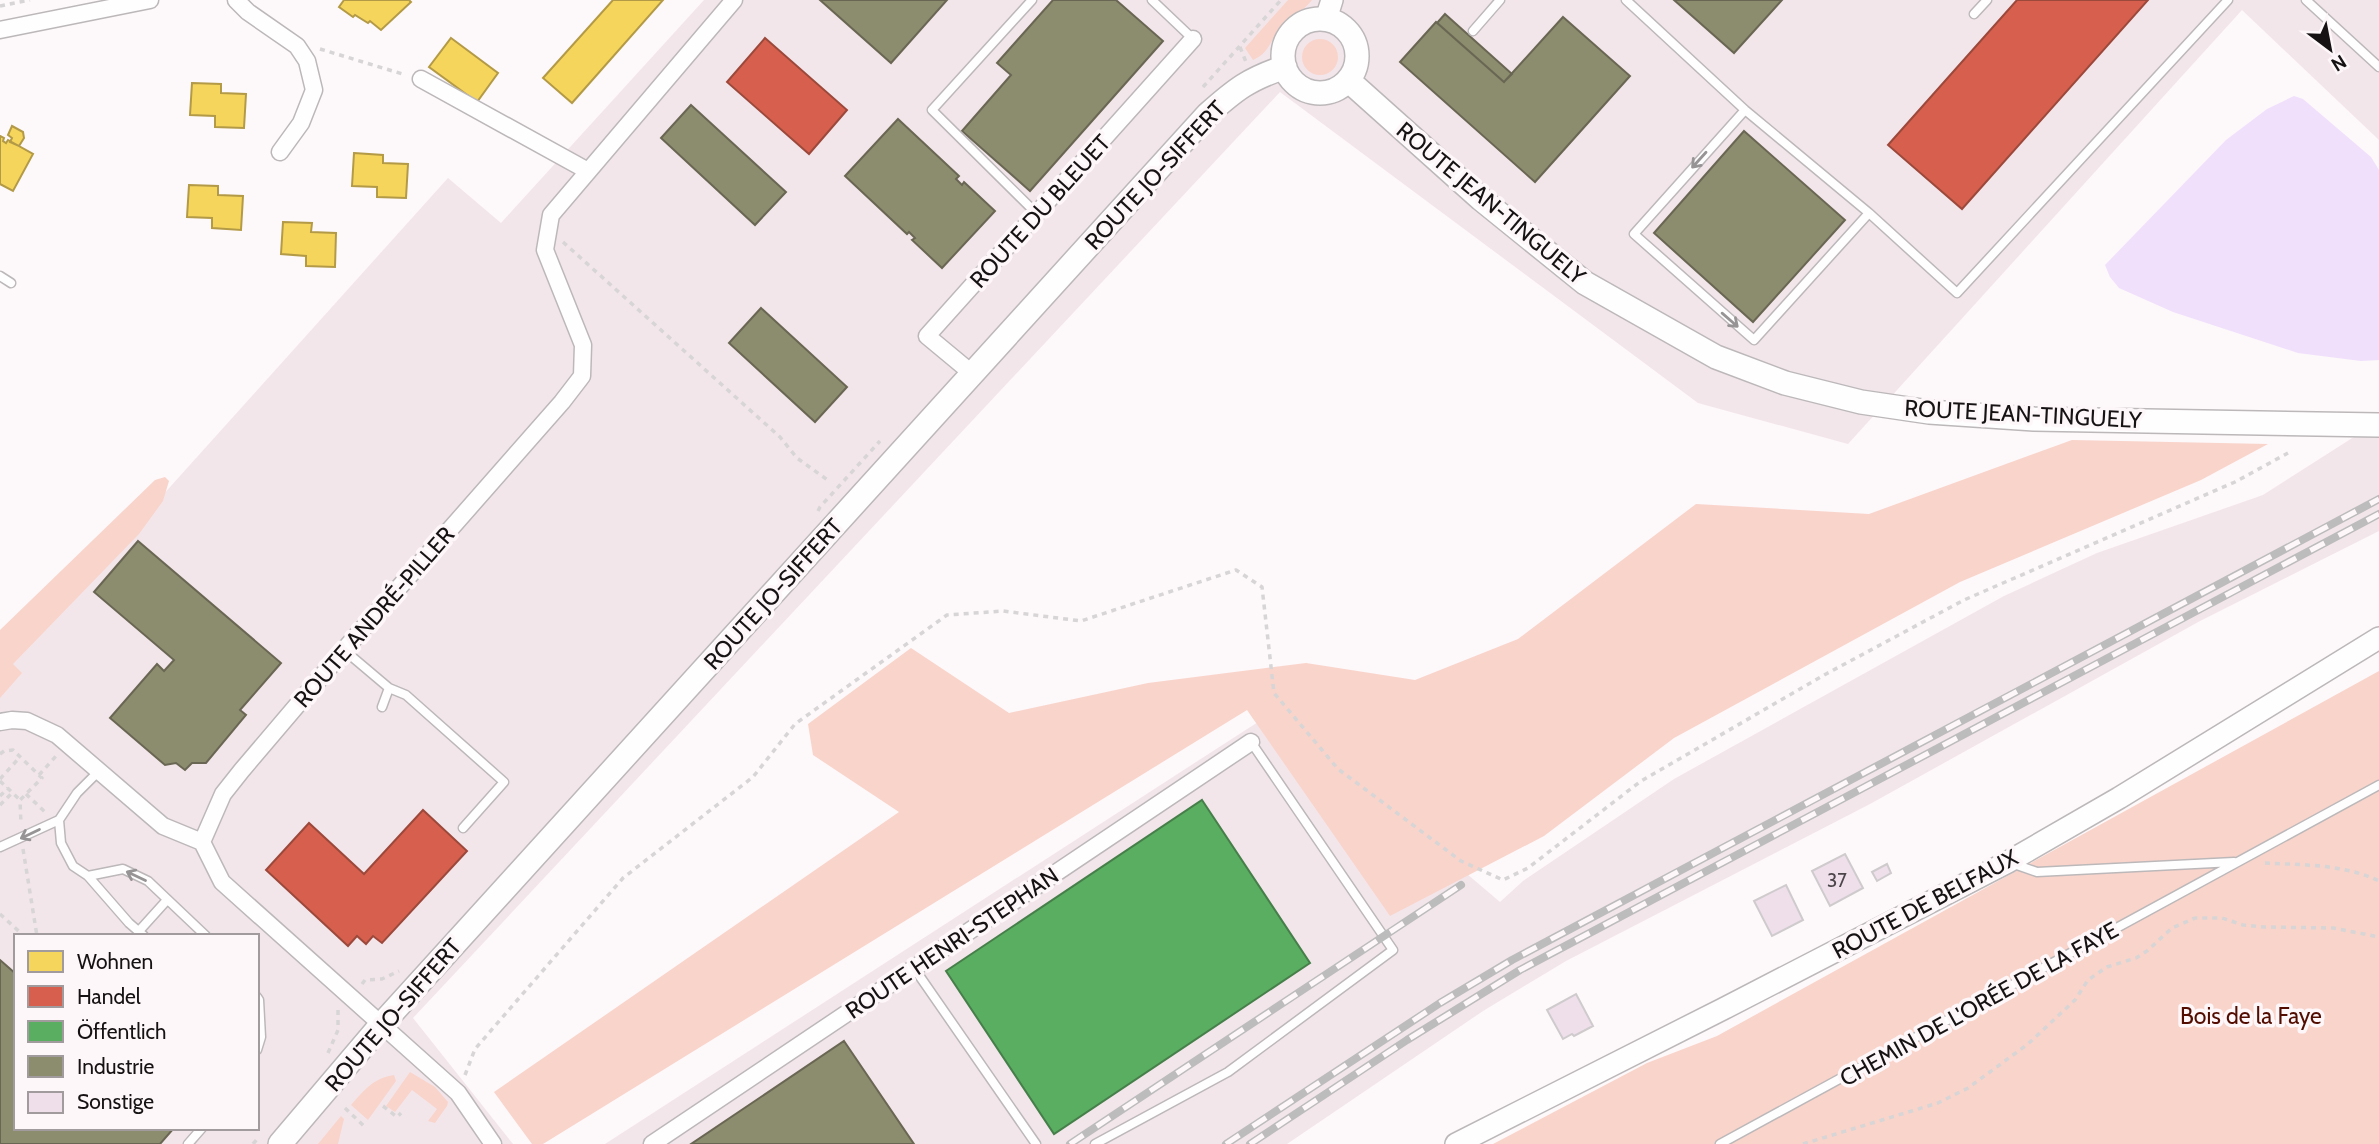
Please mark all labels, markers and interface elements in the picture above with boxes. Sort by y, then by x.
north arrow [2295,14,2365,84]
text: N [2327,50,2351,76]
street label: ROUTE JO-SIFFERT [1079,95,1231,255]
street label: ROUTE JEAN-TINGUELY [1391,116,1592,291]
street label: ROUTE DU BLEUET [964,129,1116,293]
one-way arrow [1691,151,1707,169]
one-way arrow [1721,311,1738,328]
street label: ROUTE JEAN-TINGUELY [1904,394,2143,434]
street label: ROUTE JO-SIFFERT [698,513,848,675]
street label: ROUTE ANDRÉ-PILLER [287,520,460,713]
one-way arrow [20,828,41,842]
street label: ROUTE DE BELFAUX [1828,843,2023,965]
street label: ROUTE HENRI-STEPHAN [840,861,1064,1025]
one-way arrow [126,868,147,882]
house number: 37 [1827,869,1847,892]
street label: CHEMIN DE L'ORÉE DE LA FAYE [1834,915,2123,1092]
street label: ROUTE JO-SIFFERT [319,933,467,1097]
legend [14,934,259,1130]
text: Wohnen [77,949,153,974]
text: Handel [77,984,141,1009]
park label: Bois de la Faye [2180,1002,2322,1030]
text: Öffentlich [77,1019,166,1044]
text: Industrie [77,1054,154,1079]
text: Sonstige [77,1089,154,1114]

